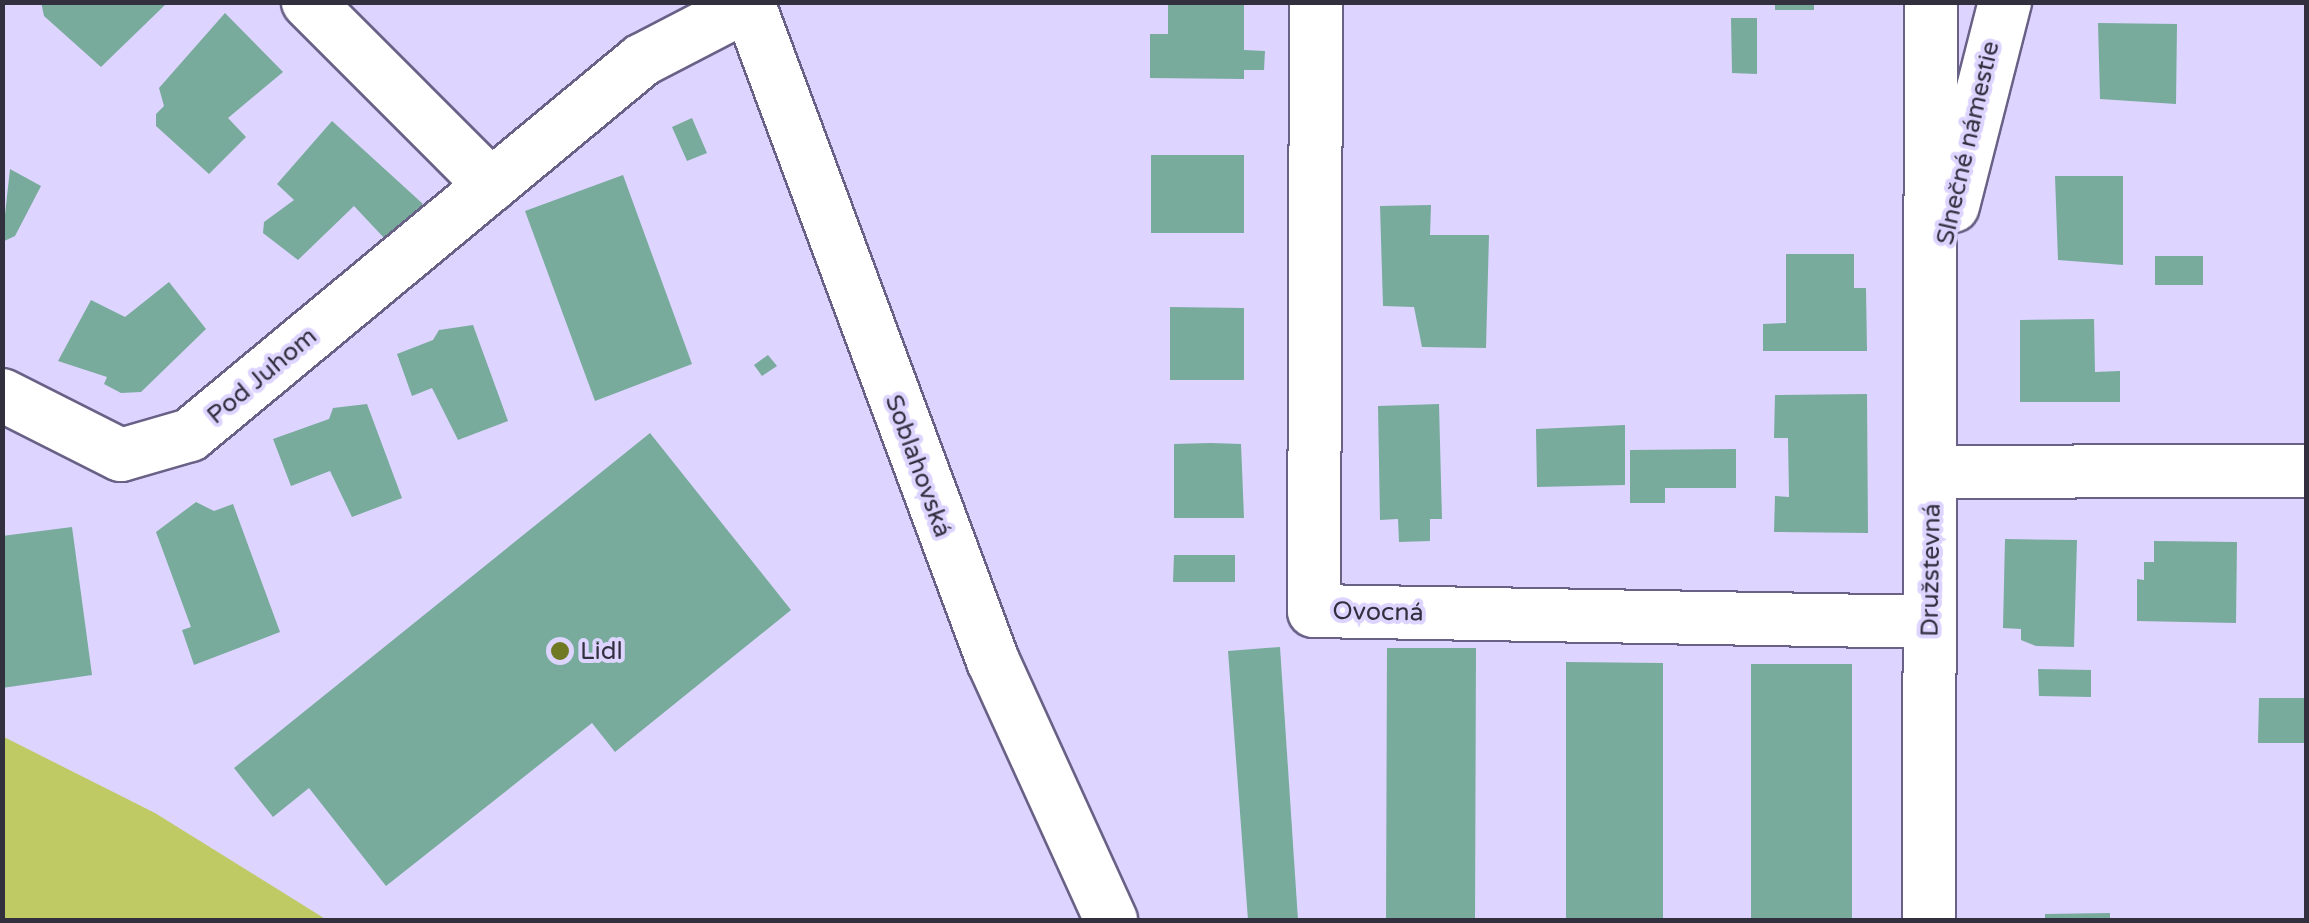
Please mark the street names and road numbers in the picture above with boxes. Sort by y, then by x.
street label: Slnečné námestie [1930,38,2006,248]
street label: Pod Juhom [201,321,323,431]
street label: Soblahovská [878,391,958,541]
street label: Družstevná [1915,503,1947,637]
street label: Ovocná [1332,596,1424,628]

